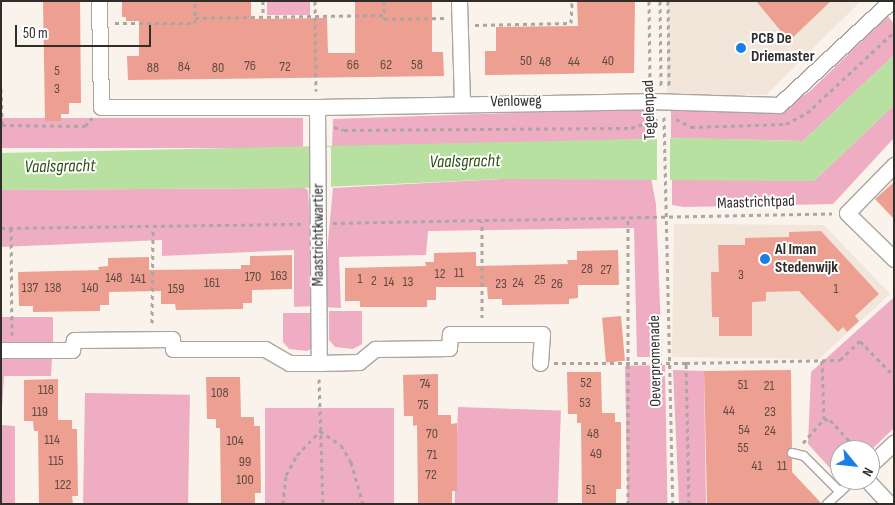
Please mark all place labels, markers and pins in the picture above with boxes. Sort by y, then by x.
place label: PCB De Driemaster [751,29,815,67]
marker: PCB De Driemaster [735,42,747,54]
place label: Al Iman Stedenwijk [775,240,838,278]
marker: Al Iman Stedenwijk [759,253,771,265]

